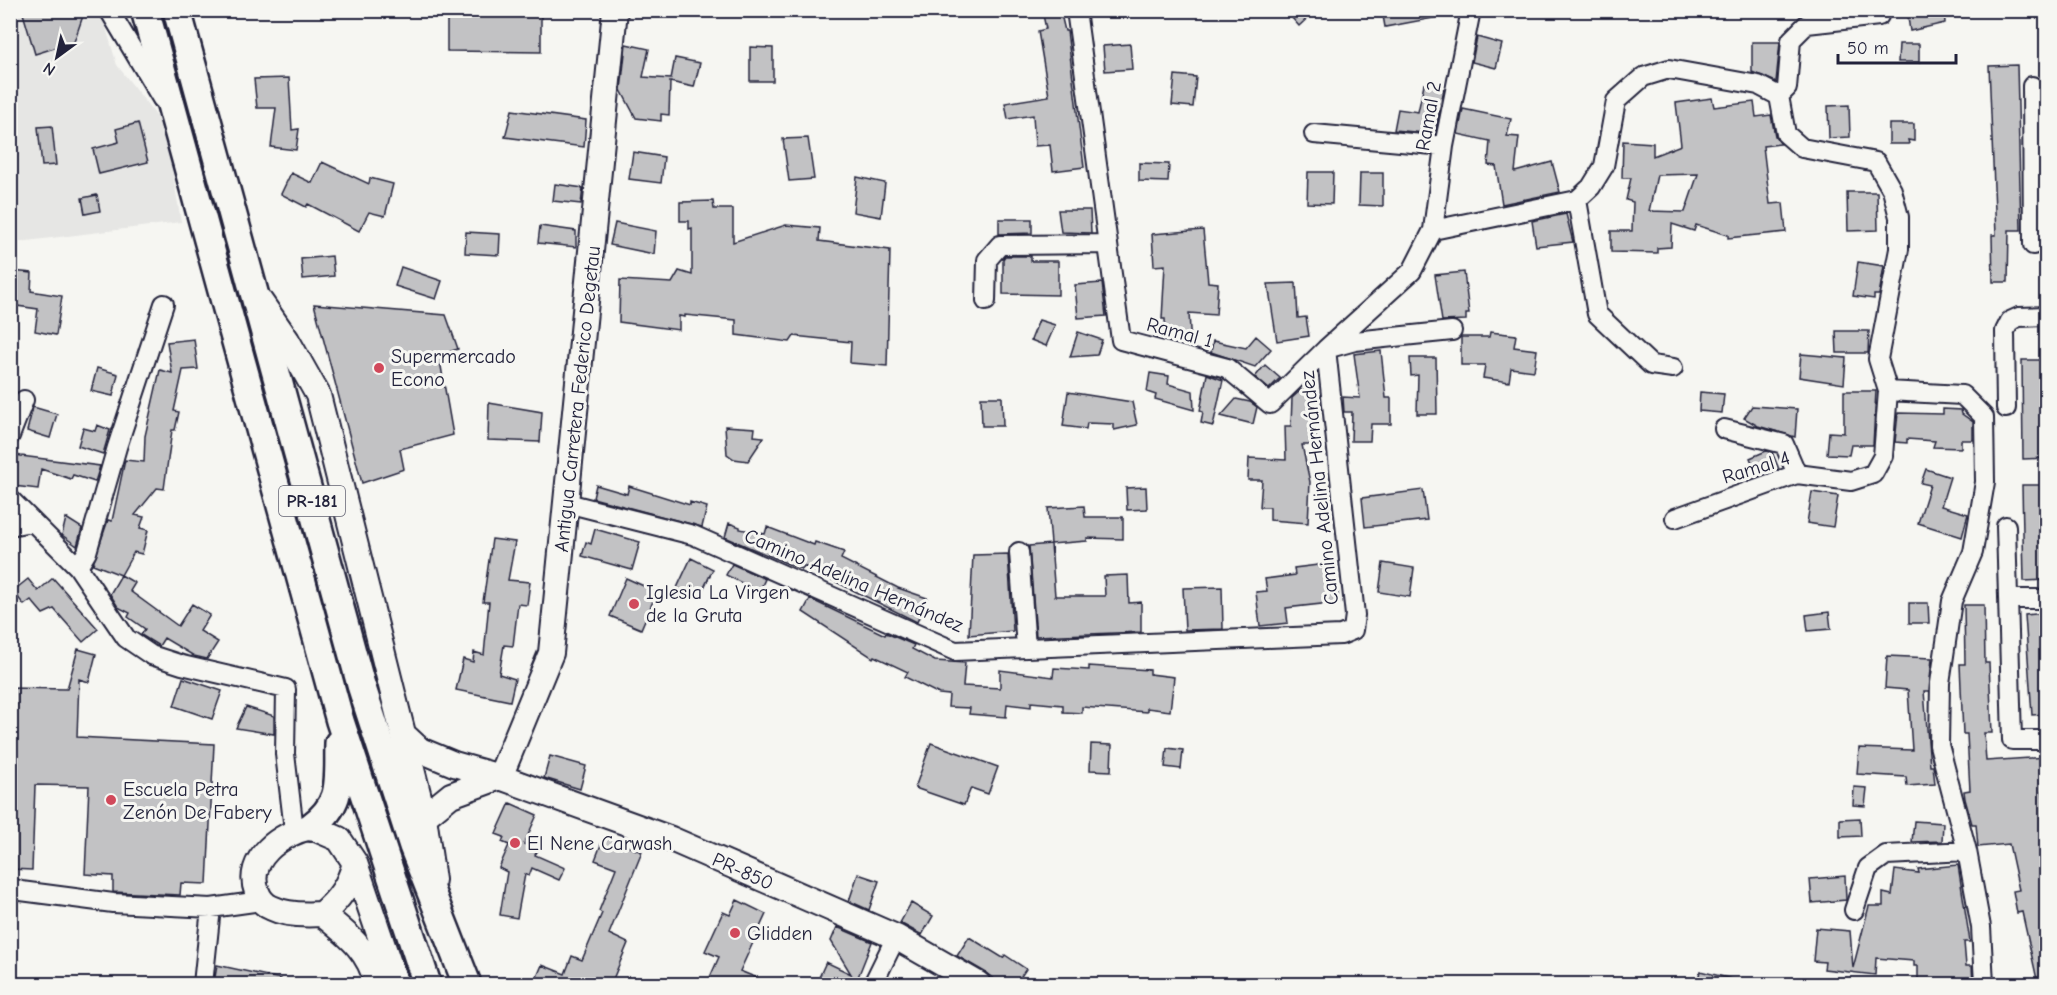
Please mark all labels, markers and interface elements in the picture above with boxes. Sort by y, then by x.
north arrow [27,27,87,87]
scale bar [1838,27,1956,65]
text: 50 m [1847,38,1889,59]
text: N [40,58,59,79]
street label: Ramal 2 [1411,79,1446,153]
street label: Antigua Carretera Federico Degetau [550,245,605,553]
street label: Ramal 1 [1144,313,1216,352]
place label: Supermercado Econo [391,345,516,391]
marker: Supermercado Econo [372,361,386,375]
street label: Camino Adelina Hernández [1296,369,1343,606]
street label: Ramal 4 [1720,446,1793,489]
road number: PR-181 [279,486,345,516]
street label: Camino Adelina Hernández [741,524,967,637]
place label: Iglesia La Virgen de la Gruta [646,581,790,627]
marker: Iglesia La Virgen de la Gruta [627,597,641,611]
place label: Escuela Petra Zenón De Fabery [123,778,272,824]
marker: Escuela Petra Zenón De Fabery [104,793,118,807]
place label: El Nene Carwash [527,832,673,855]
marker: El Nene Carwash [508,836,522,850]
street label: PR-850 [709,848,777,895]
place label: Glidden [747,922,813,945]
marker: Glidden [728,926,742,940]

